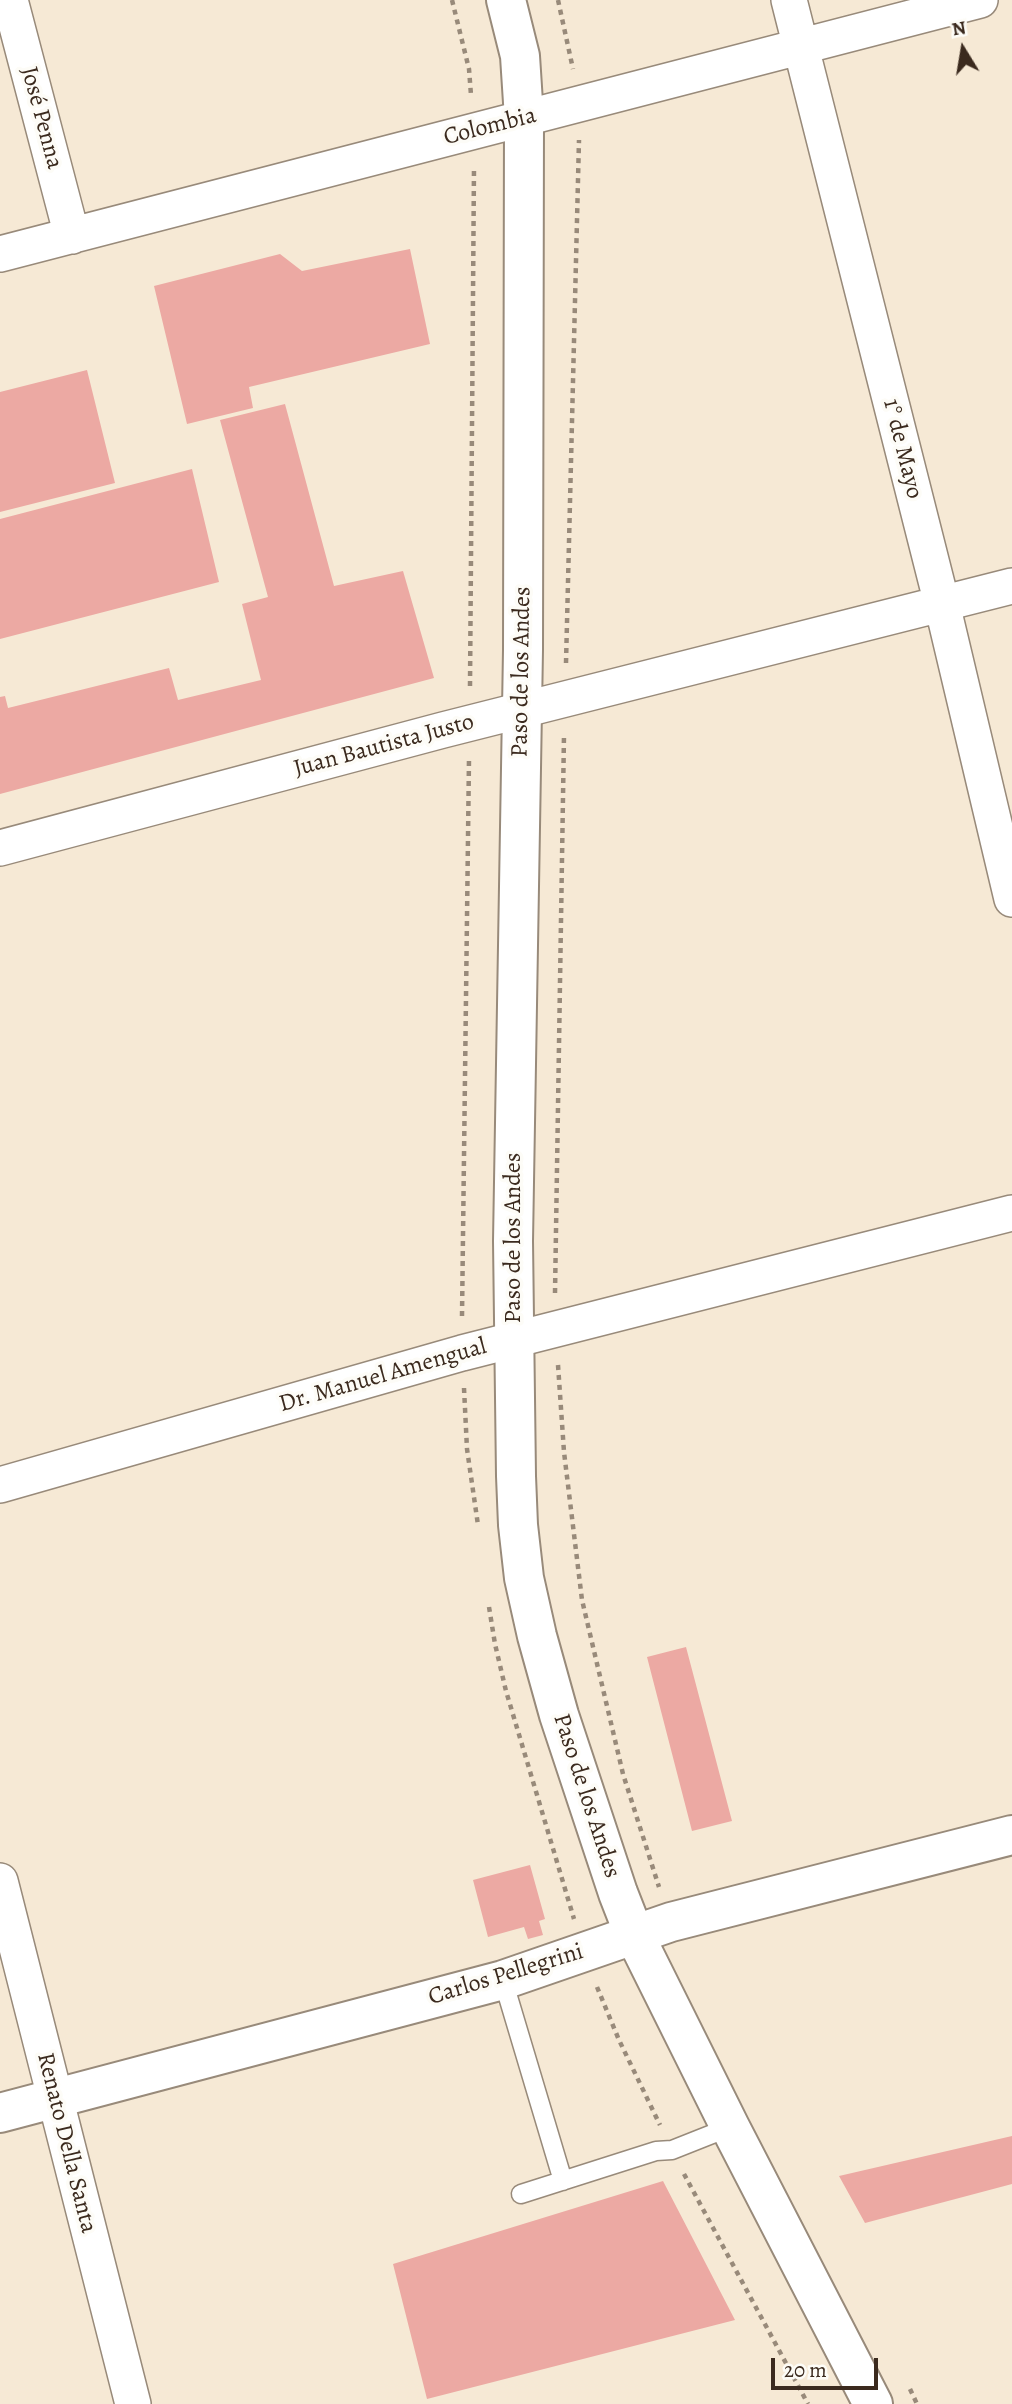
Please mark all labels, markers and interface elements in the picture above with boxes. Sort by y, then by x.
north arrow [928,14,998,84]
text: N [950,14,968,42]
street label: José Penna [14,64,68,172]
street label: Colombia [441,102,539,152]
street label: 1° de Mayo [876,396,928,502]
street label: Paso de los Andes [506,586,538,758]
street label: Juan Bautista Justo [291,708,477,784]
street label: Paso de los Andes [500,1153,528,1323]
street label: Dr. Manuel Amengual [276,1333,490,1419]
street label: Paso de los Andes [546,1710,626,1882]
street label: Carlos Pellegrini [425,1938,587,2012]
street label: Renato Della Santa [30,2050,102,2236]
scale bar [774,2344,881,2388]
text: 20 m [784,2356,827,2384]

